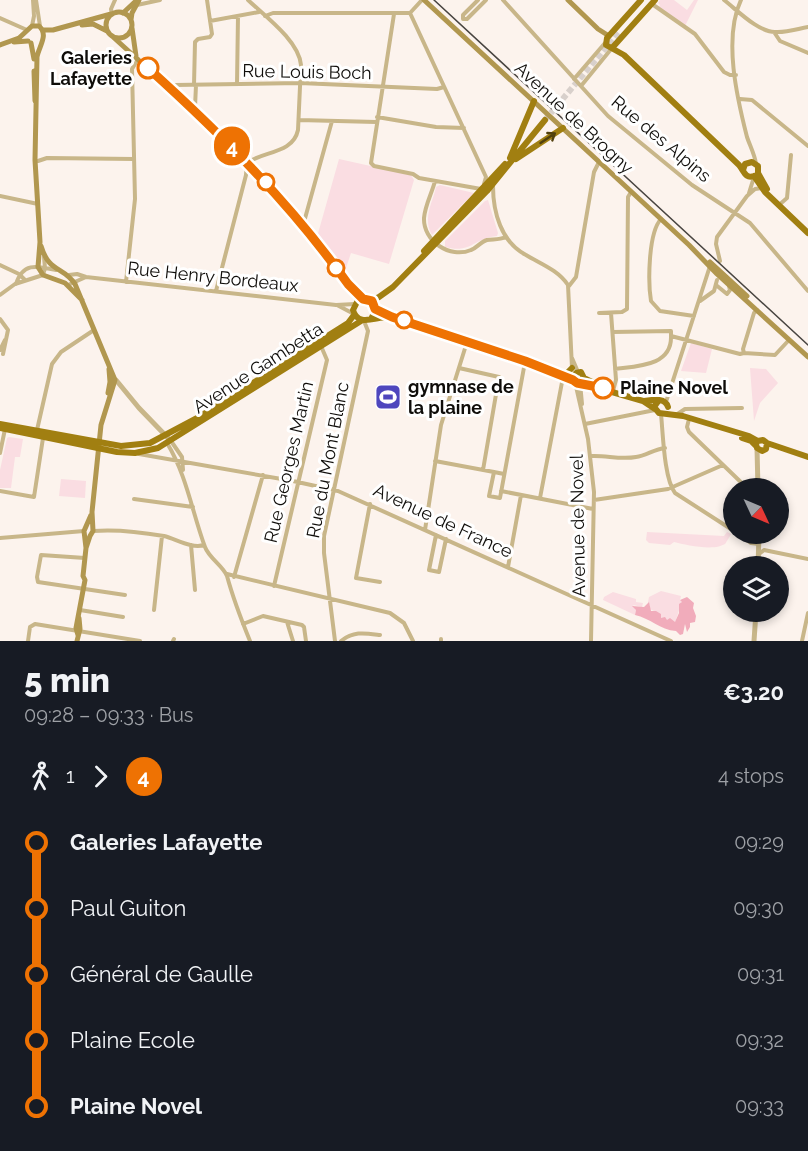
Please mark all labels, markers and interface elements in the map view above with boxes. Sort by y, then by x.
place label: Galeries Lafayette [50,47,132,89]
marker: Galeries Lafayette [137,57,159,79]
street label: Avenue de Brogny [511,57,638,178]
street label: Rue Louis Boch [242,60,372,83]
street label: Rue des Alpins [607,91,716,186]
line badge: 4 [212,126,252,166]
one-way arrow [539,132,555,144]
text: 4 [226,134,238,159]
unlabelled marker [257,173,275,191]
street label: Rue Henry Bordeaux [126,257,300,296]
unlabelled marker [327,259,345,277]
unlabelled marker [395,311,413,329]
street label: Avenue Gambetta [189,318,327,417]
place label: gymnase de la plaine [408,376,514,418]
marker: Plaine Novel [592,377,614,399]
place label: Plaine Novel [620,377,728,398]
street label: Rue Georges Martin [260,379,317,545]
street label: Rue du Mont Blanc [302,380,353,540]
sports icon: gymnase de la plaine [373,382,403,412]
street label: Avenue de Novel [566,454,589,598]
north arrow [723,478,789,544]
map controls [723,478,789,622]
street label: Avenue de France [370,479,516,562]
button: layers [723,556,789,622]
text: 5 min [24,661,110,700]
text: €3.20 [723,679,784,705]
text: 09:28 – 09:33 · Bus [24,703,194,727]
icon: walk [24,760,57,793]
icon: forward [84,760,117,793]
text: 1 [66,764,75,788]
text: 4 [138,764,150,789]
text: 4 stops [718,764,784,788]
text: Galeries Lafayette [70,829,263,855]
text: 09:29 [734,830,784,854]
text: Paul Guiton [70,895,186,921]
text: 09:30 [733,896,784,920]
text: Général de Gaulle [70,961,253,987]
text: 09:31 [737,962,784,986]
text: Plaine Ecole [70,1027,195,1053]
text: 09:32 [735,1028,784,1052]
text: Plaine Novel [70,1093,202,1119]
text: 09:33 [735,1094,784,1118]

